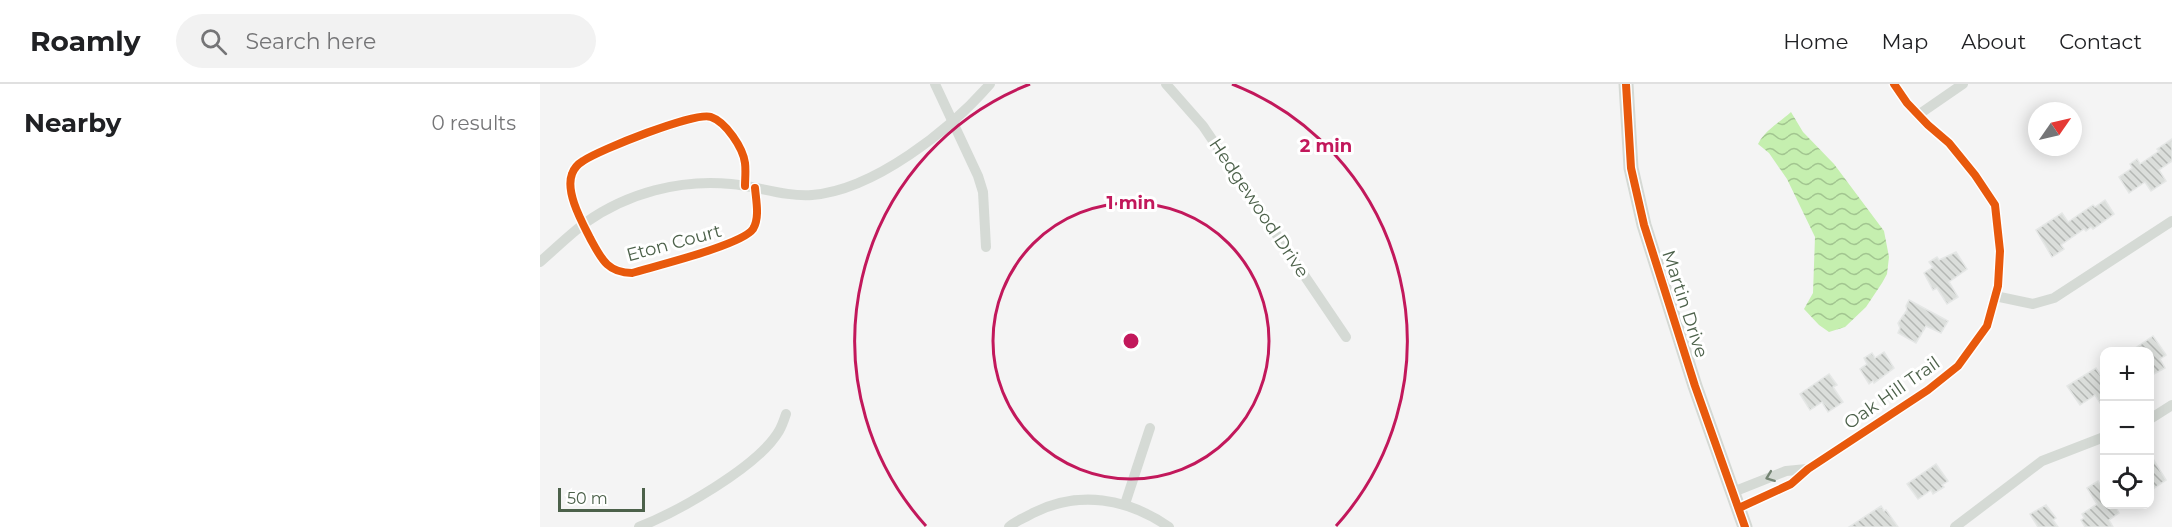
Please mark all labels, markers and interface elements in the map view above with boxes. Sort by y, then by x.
search box [176,14,596,68]
text: Roamly [30,24,140,58]
icon: search [197,25,230,58]
text: Search here [245,28,376,55]
text: Home [1783,29,1848,54]
text: Map [1881,29,1928,54]
text: About [1961,29,2026,54]
text: Contact [2059,29,2142,54]
north arrow [2028,102,2082,156]
text: Nearby [24,107,121,139]
text: 0 results [431,111,516,135]
street label: Hedgewood Drive [1204,134,1314,282]
text: 2 min [1300,135,1352,157]
text: 1 min [1107,192,1155,214]
street label: Eton Court [624,220,724,266]
street label: Martin Drive [1657,248,1713,361]
centre of rings [1121,331,1141,351]
map controls [2100,347,2154,509]
button: + [2100,347,2154,401]
street label: Oak Hill Trail [1840,352,1944,434]
button: − [2100,401,2154,455]
button: locate [2100,455,2154,509]
one-way arrow [1765,470,1775,483]
scale bar [558,485,645,512]
text: 50 m [567,489,608,508]

